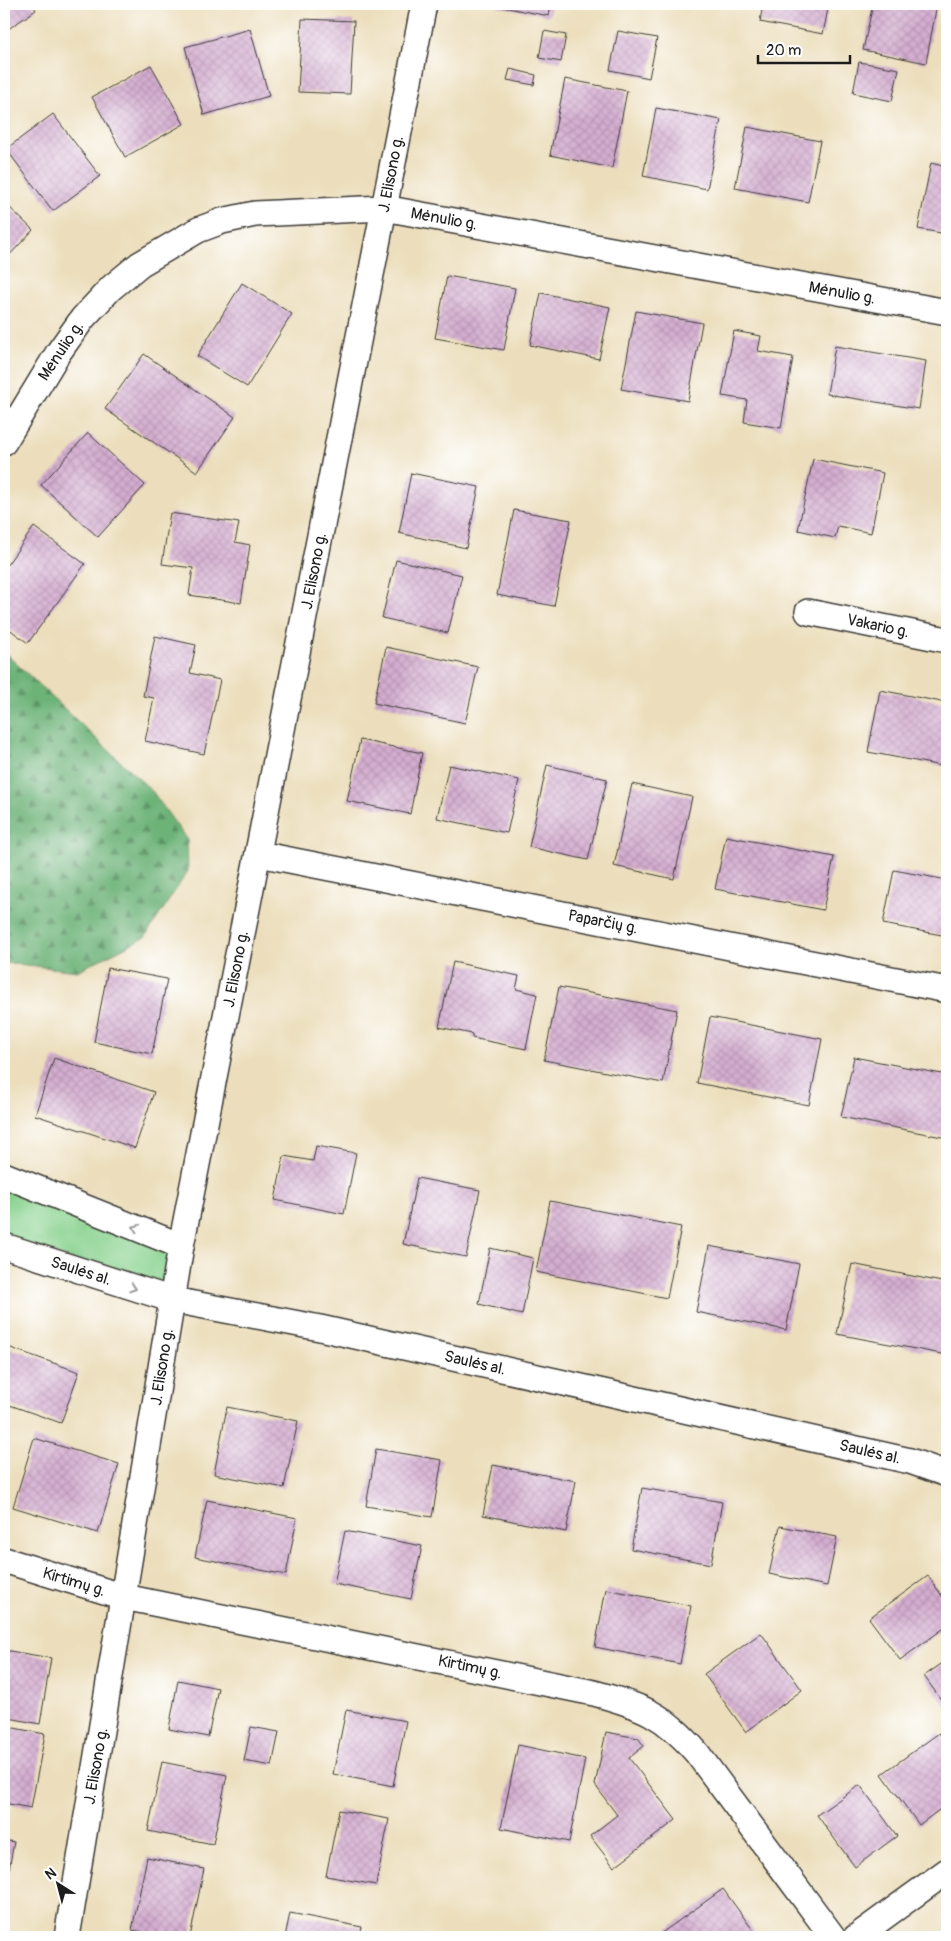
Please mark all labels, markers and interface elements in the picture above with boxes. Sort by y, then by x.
scale bar [758,32,851,64]
text: 20 m [766,41,801,60]
street label: J. Elisono g. [374,134,408,214]
street label: Mėnulio g. [409,203,479,235]
street label: Mėnulio g. [807,277,877,309]
street label: Mėnulio g. [34,317,88,385]
street label: J. Elisono g. [297,531,331,611]
street label: Vakario g. [845,610,911,642]
street label: Paparčių g. [566,905,640,939]
street label: J. Elisono g. [219,929,253,1009]
one-way arrow [132,1224,141,1234]
street label: Saulės al. [48,1252,114,1290]
one-way arrow [129,1282,137,1292]
street label: J. Elisono g. [146,1327,178,1407]
street label: Saulės al. [442,1346,508,1380]
street label: Saulės al. [837,1435,903,1469]
street label: Kirtimų g. [40,1563,108,1601]
street label: Kirtimų g. [436,1650,504,1684]
street label: J. Elisono g. [79,1726,113,1806]
north arrow [32,1858,82,1908]
text: N [42,1864,59,1884]

